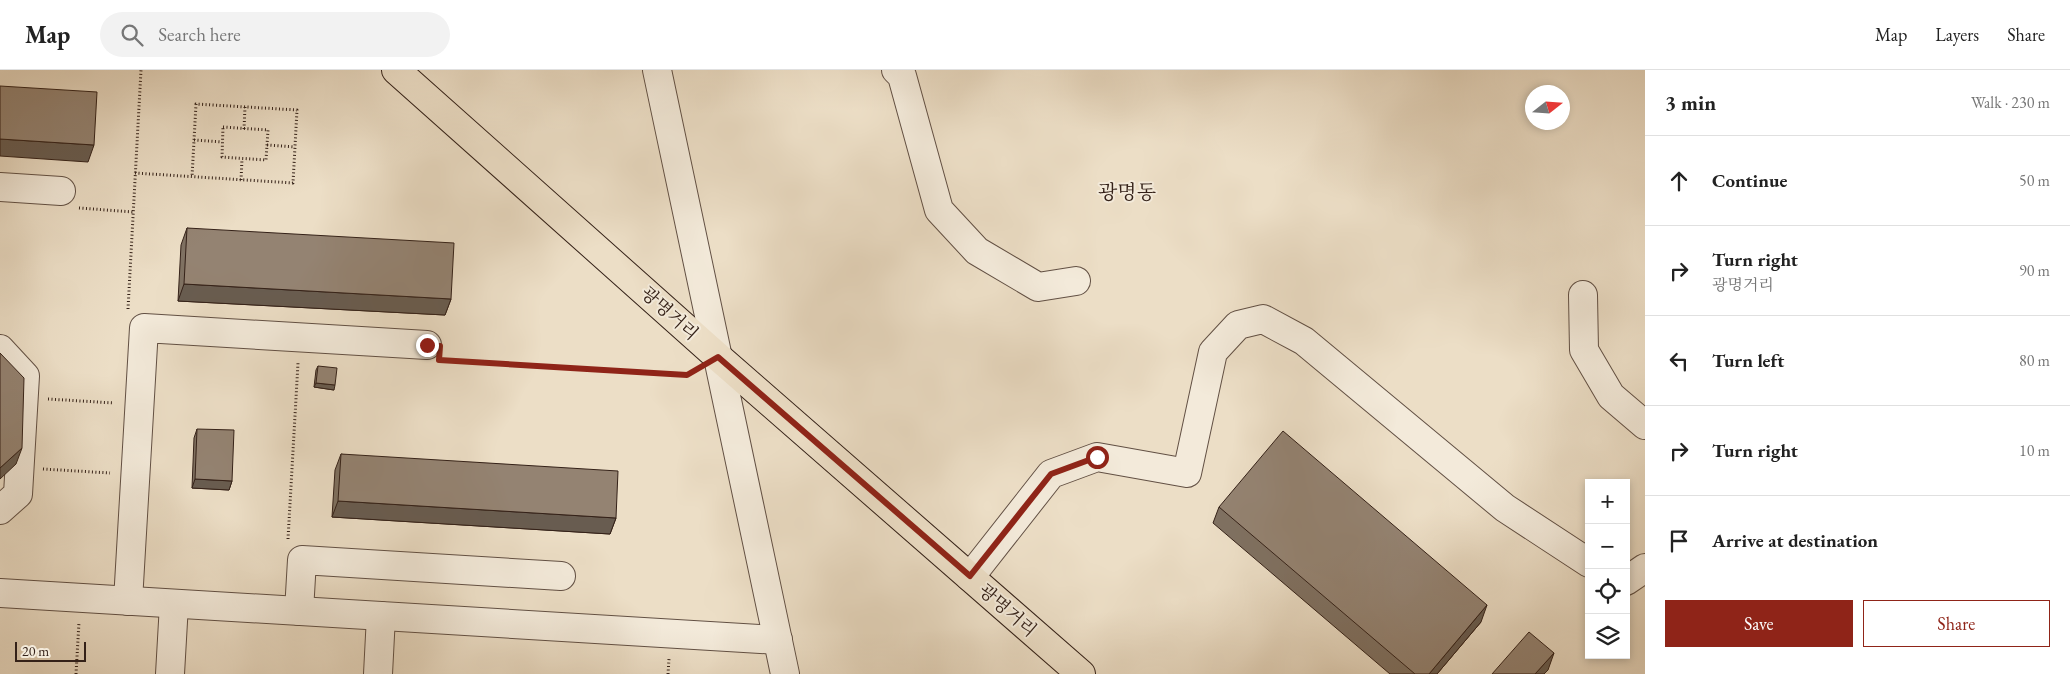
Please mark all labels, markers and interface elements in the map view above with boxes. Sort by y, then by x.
search box [100,12,450,57]
text: Map [25,19,70,50]
icon: search [118,21,146,49]
text: Search here [158,22,241,47]
text: Map [1875,23,1907,46]
text: Layers [1935,23,1979,46]
text: Share [2007,23,2045,46]
north arrow [1525,85,1570,130]
text: 3 min [1665,89,1716,116]
text: Walk · 230 m [1971,92,2050,113]
icon: ahead [1665,167,1693,195]
text: Continue [1712,168,1787,193]
text: 50 m [2019,170,2050,191]
district label: 광명동 [1098,179,1156,205]
text: Turn right [1712,247,1798,272]
icon: right [1665,257,1693,285]
text: 90 m [2019,260,2050,281]
text: 광명거리 [1712,274,1774,295]
street label: 광명거리 [636,281,704,345]
route end [416,334,439,357]
icon: left [1665,347,1693,375]
text: Turn left [1712,348,1784,373]
text: 80 m [2019,350,2050,371]
icon: right [1665,437,1693,465]
text: Turn right [1712,438,1798,463]
text: 10 m [2019,440,2050,461]
route start [1086,446,1109,469]
map controls [1585,479,1630,659]
button: + [1585,479,1630,524]
button: − [1585,524,1630,569]
icon: arrive [1665,527,1693,555]
text: Arrive at destination [1712,528,1878,553]
button: locate [1585,569,1630,614]
street label: 광명거리 [974,579,1042,641]
button: Save [1665,600,1853,647]
button: Share [1863,600,2050,647]
button: layers [1585,614,1630,659]
scale bar [15,639,86,662]
text: 20 m [22,642,49,660]

